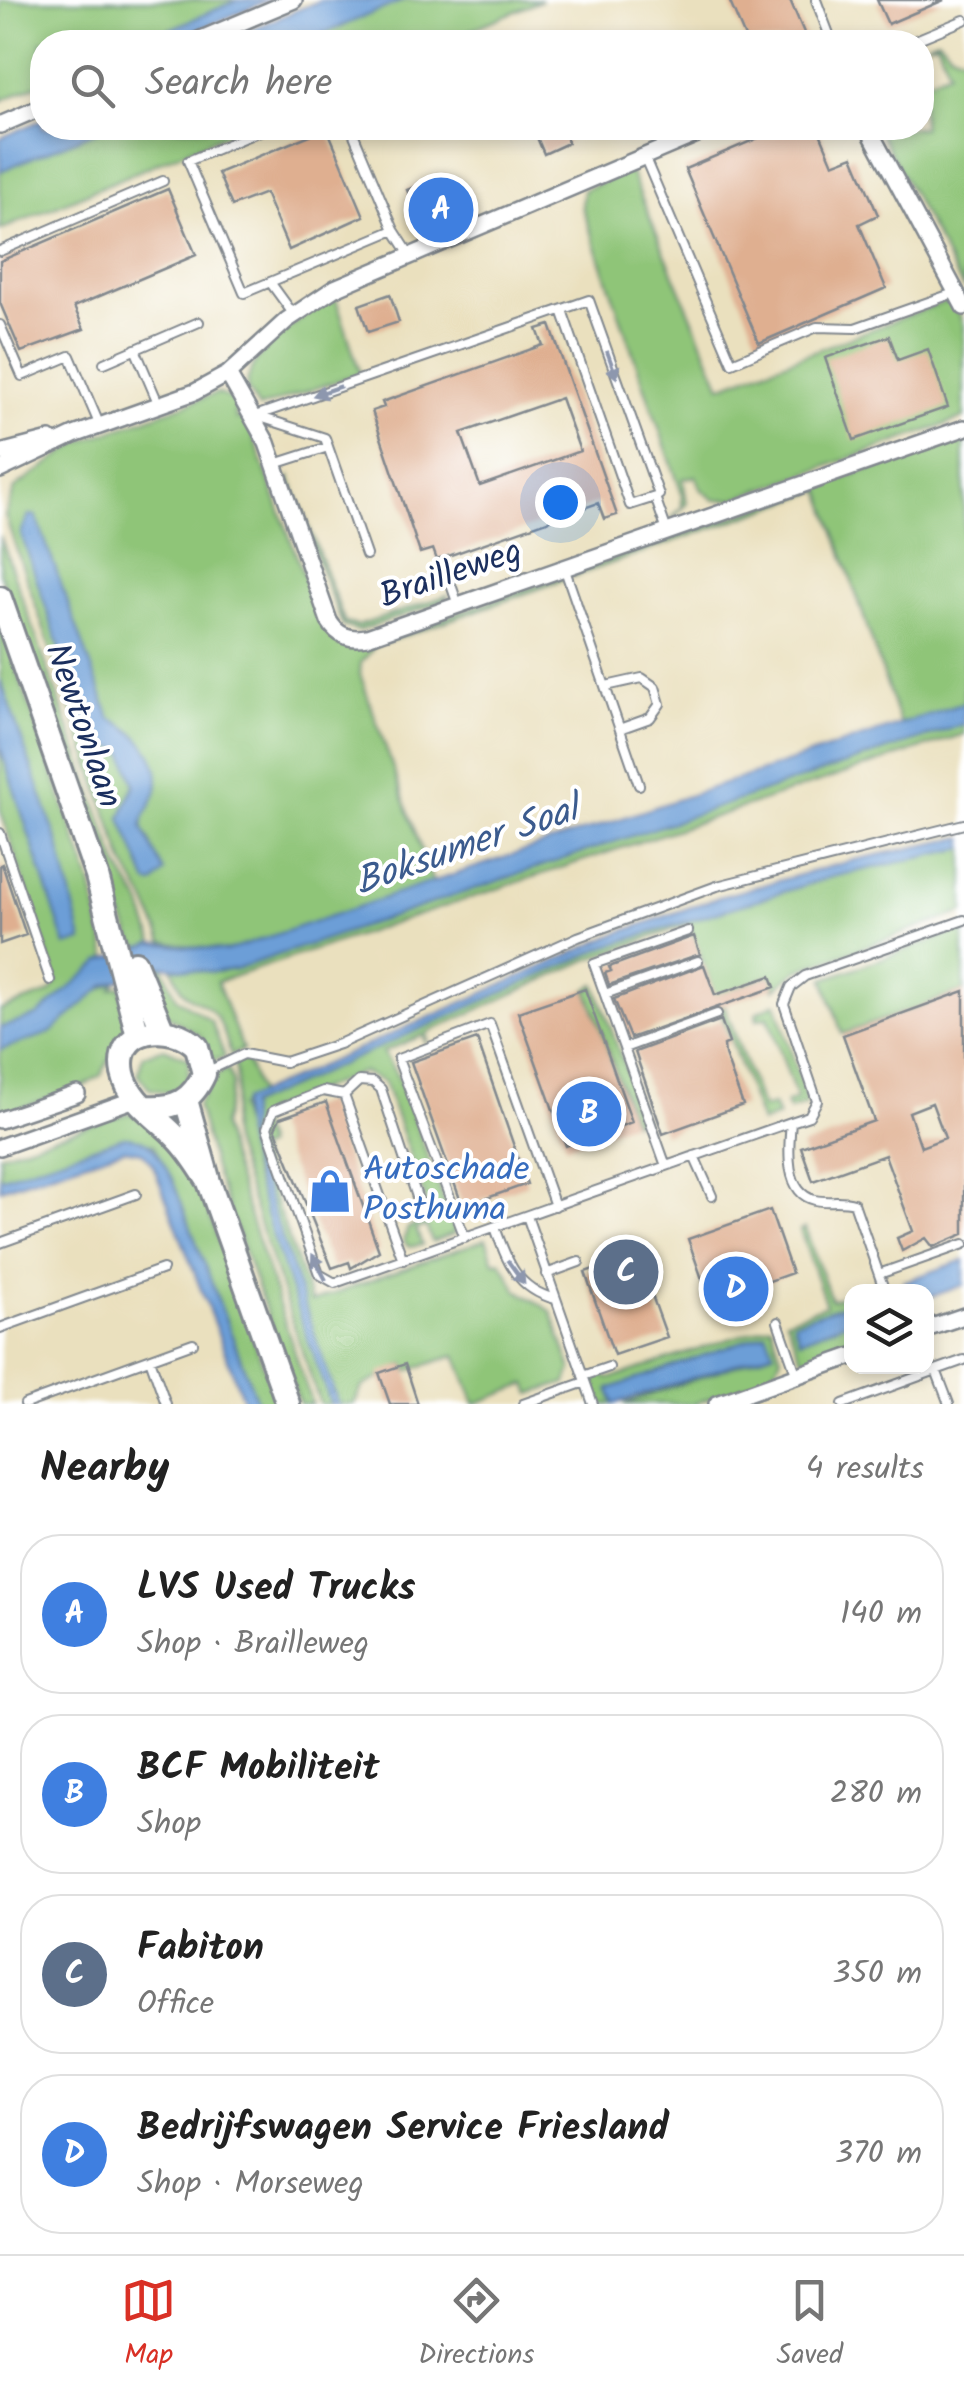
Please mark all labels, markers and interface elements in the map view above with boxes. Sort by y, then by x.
search box [30,30,934,140]
text: Search here [145,55,332,115]
icon: search [65,58,120,113]
pin: A [408,172,474,248]
one-way arrow [606,350,621,380]
one-way arrow [311,384,341,399]
your location [535,477,586,528]
street label: Brailleweg [372,525,530,625]
street label: Newtonlaan [28,636,136,816]
water label: Boksumer Soal [347,778,593,913]
pin: B [556,1076,622,1152]
place label: Autoschade Posthuma [363,1143,530,1239]
shop icon: Autoschade Posthuma [306,1167,354,1215]
pin: C [594,1234,658,1310]
pin: D [704,1252,768,1326]
one-way arrow [311,1253,328,1281]
one-way arrow [505,1259,525,1285]
map controls [844,1284,934,1374]
button: layers [844,1284,934,1374]
text: Nearby [40,1436,169,1503]
text: 4 results [806,1444,924,1495]
text: LVS Used Trucks [137,1559,416,1619]
text: A [64,1589,85,1640]
text: 140 m [840,1589,922,1640]
text: Shop · Brailleweg [137,1619,369,1670]
text: BCF Mobiliteit [137,1739,380,1799]
text: B [65,1769,84,1820]
text: 280 m [830,1769,922,1820]
text: Shop [137,1799,201,1850]
text: Fabiton [137,1919,264,1979]
text: C [65,1949,84,2000]
text: 350 m [832,1949,922,2000]
text: Office [137,1979,214,2030]
text: Bedrijfswagen Service Friesland [137,2099,669,2159]
text: D [64,2129,85,2180]
text: 370 m [835,2129,922,2180]
text: Shop · Morseweg [137,2159,364,2210]
tab: Map [121,2273,176,2378]
tab: Directions [418,2273,534,2378]
tab: Saved [777,2273,843,2378]

